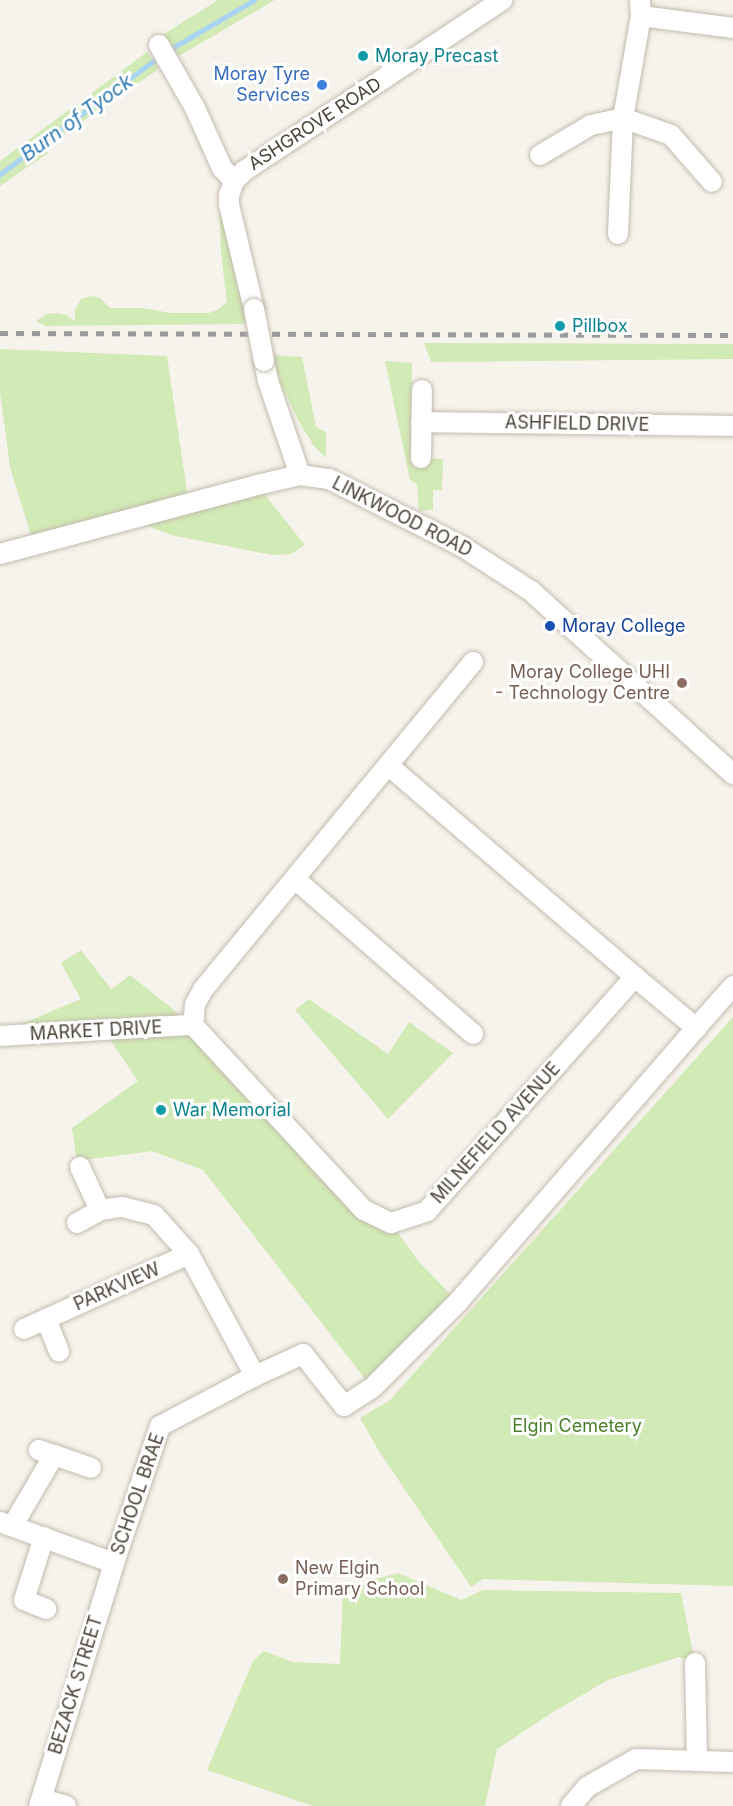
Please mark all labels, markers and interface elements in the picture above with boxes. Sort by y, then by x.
place label: Moray Precast [375,45,498,67]
marker: Moray Precast [356,49,370,63]
place label: Moray Tyre Services [214,64,310,106]
water label: Burn of Tyock [16,69,138,167]
street label: ASHGROVE ROAD [245,73,385,175]
marker: Moray Tyre Services [315,78,329,92]
place label: Pillbox [572,315,628,337]
marker: Pillbox [553,319,567,333]
street label: ASHFIELD DRIVE [505,412,649,436]
street label: LINKWOOD ROAD [328,472,476,562]
place label: Moray College [562,615,686,637]
marker: Moray College [543,619,557,633]
place label: Moray College UHI - Technology Centre [495,662,670,704]
marker: Moray College UHI - Technology Centre [675,676,689,690]
street label: MARKET DRIVE [29,1017,163,1045]
street label: MILNEFIELD AVENUE [427,1058,565,1208]
place label: War Memorial [173,1099,291,1121]
marker: War Memorial [154,1103,168,1117]
street label: PARKVIEW [71,1258,163,1316]
park label: Elgin Cemetery [512,1415,642,1437]
street label: SCHOOL BRAE [107,1430,169,1558]
place label: New Elgin Primary School [295,1558,424,1600]
marker: New Elgin Primary School [276,1572,290,1586]
street label: BEZACK STREET [45,1613,107,1757]

